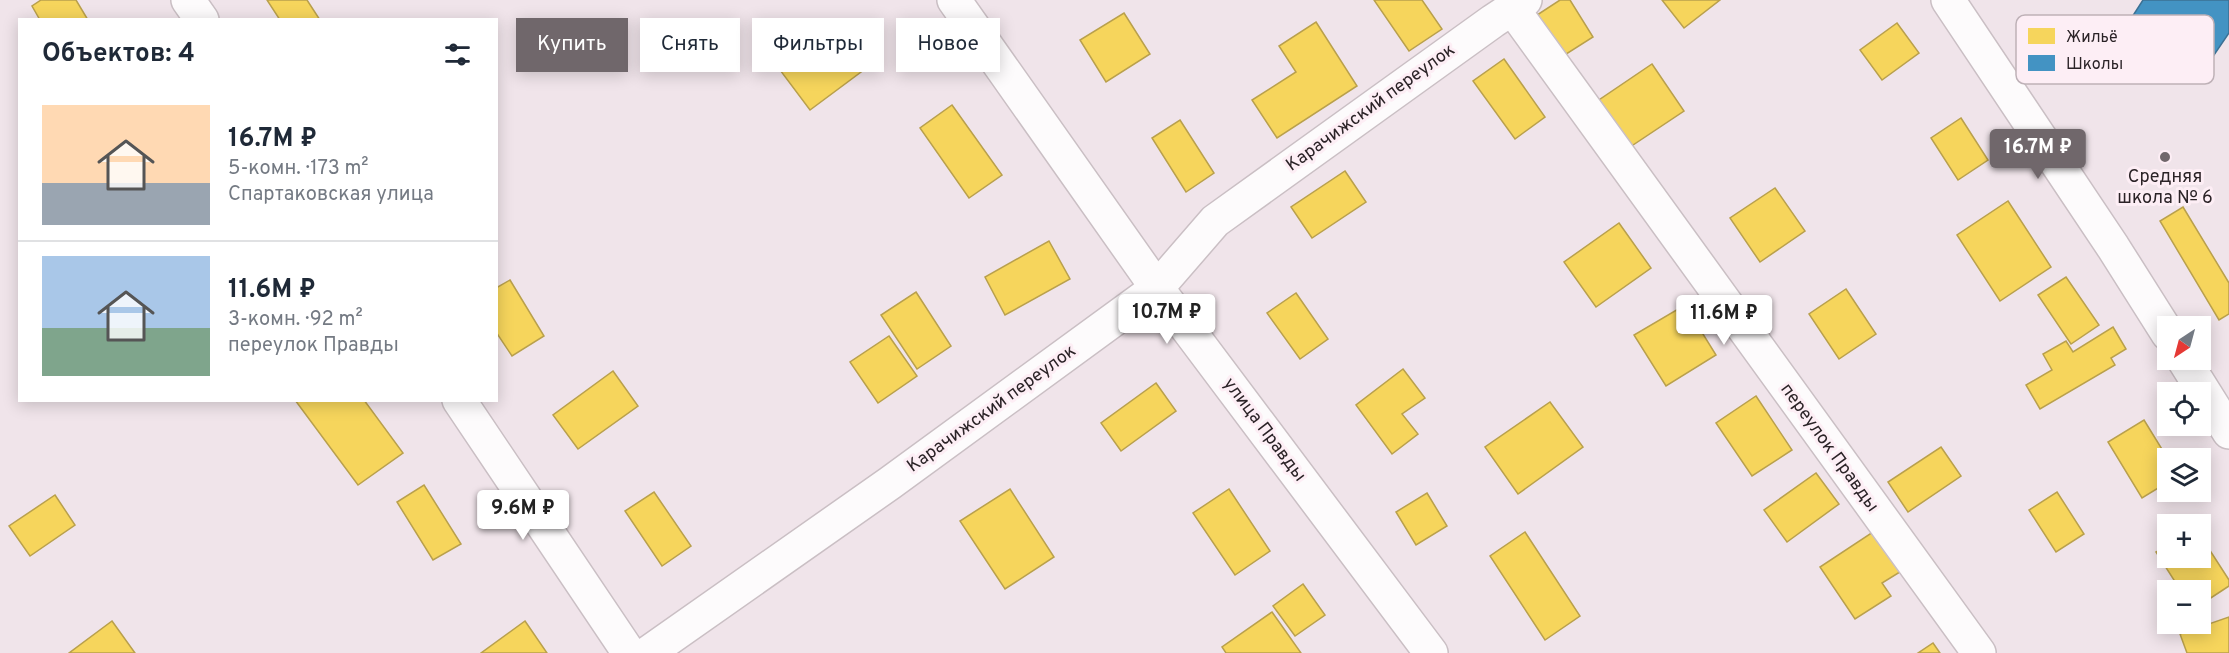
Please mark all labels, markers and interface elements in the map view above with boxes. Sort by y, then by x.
legend [2016,15,2214,84]
chip: Купить [516,18,628,72]
chip: Снять [640,18,740,72]
chip: Фильтры [752,18,884,72]
chip: Новое [896,18,1000,72]
text: Жильё [2066,28,2118,48]
text: Объектов: 4 [42,38,195,71]
icon: filters [441,38,474,71]
street label: Карачижский переулок [1282,39,1460,177]
text: Школы [2066,55,2123,75]
text: 16.7M ₽ [228,123,317,156]
icon: home [90,129,162,201]
pin: 16.7M ₽ [1983,129,2093,180]
text: 16.7M ₽ [2004,135,2072,161]
marker: Средняя школа № 6 [2158,150,2172,164]
text: 5-комн. · 173 m² [228,156,369,182]
place label: Средняя школа № 6 [2117,166,2213,210]
text: Спартаковская улица [228,182,434,208]
text: 11.6M ₽ [228,274,316,307]
icon: home [90,280,162,352]
pin: 10.7M ₽ [1112,294,1222,345]
pin: 11.6M ₽ [1669,295,1779,346]
text: 10.7M ₽ [1132,300,1202,326]
text: 11.6M ₽ [1690,301,1758,327]
text: 3-комн. · 92 m² [228,307,363,333]
north arrow [2157,316,2211,370]
map controls [2157,316,2211,634]
text: переулок Правды [228,333,399,359]
street label: Карачижский переулок [903,340,1081,478]
street label: улица Правды [1217,373,1311,487]
street label: переулок Правды [1774,379,1884,517]
button: locate [2157,382,2211,436]
button: layers [2157,448,2211,502]
pin: 9.6M ₽ [474,490,572,541]
text: 9.6M ₽ [491,496,555,522]
button: + [2157,514,2211,568]
button: − [2157,580,2211,634]

